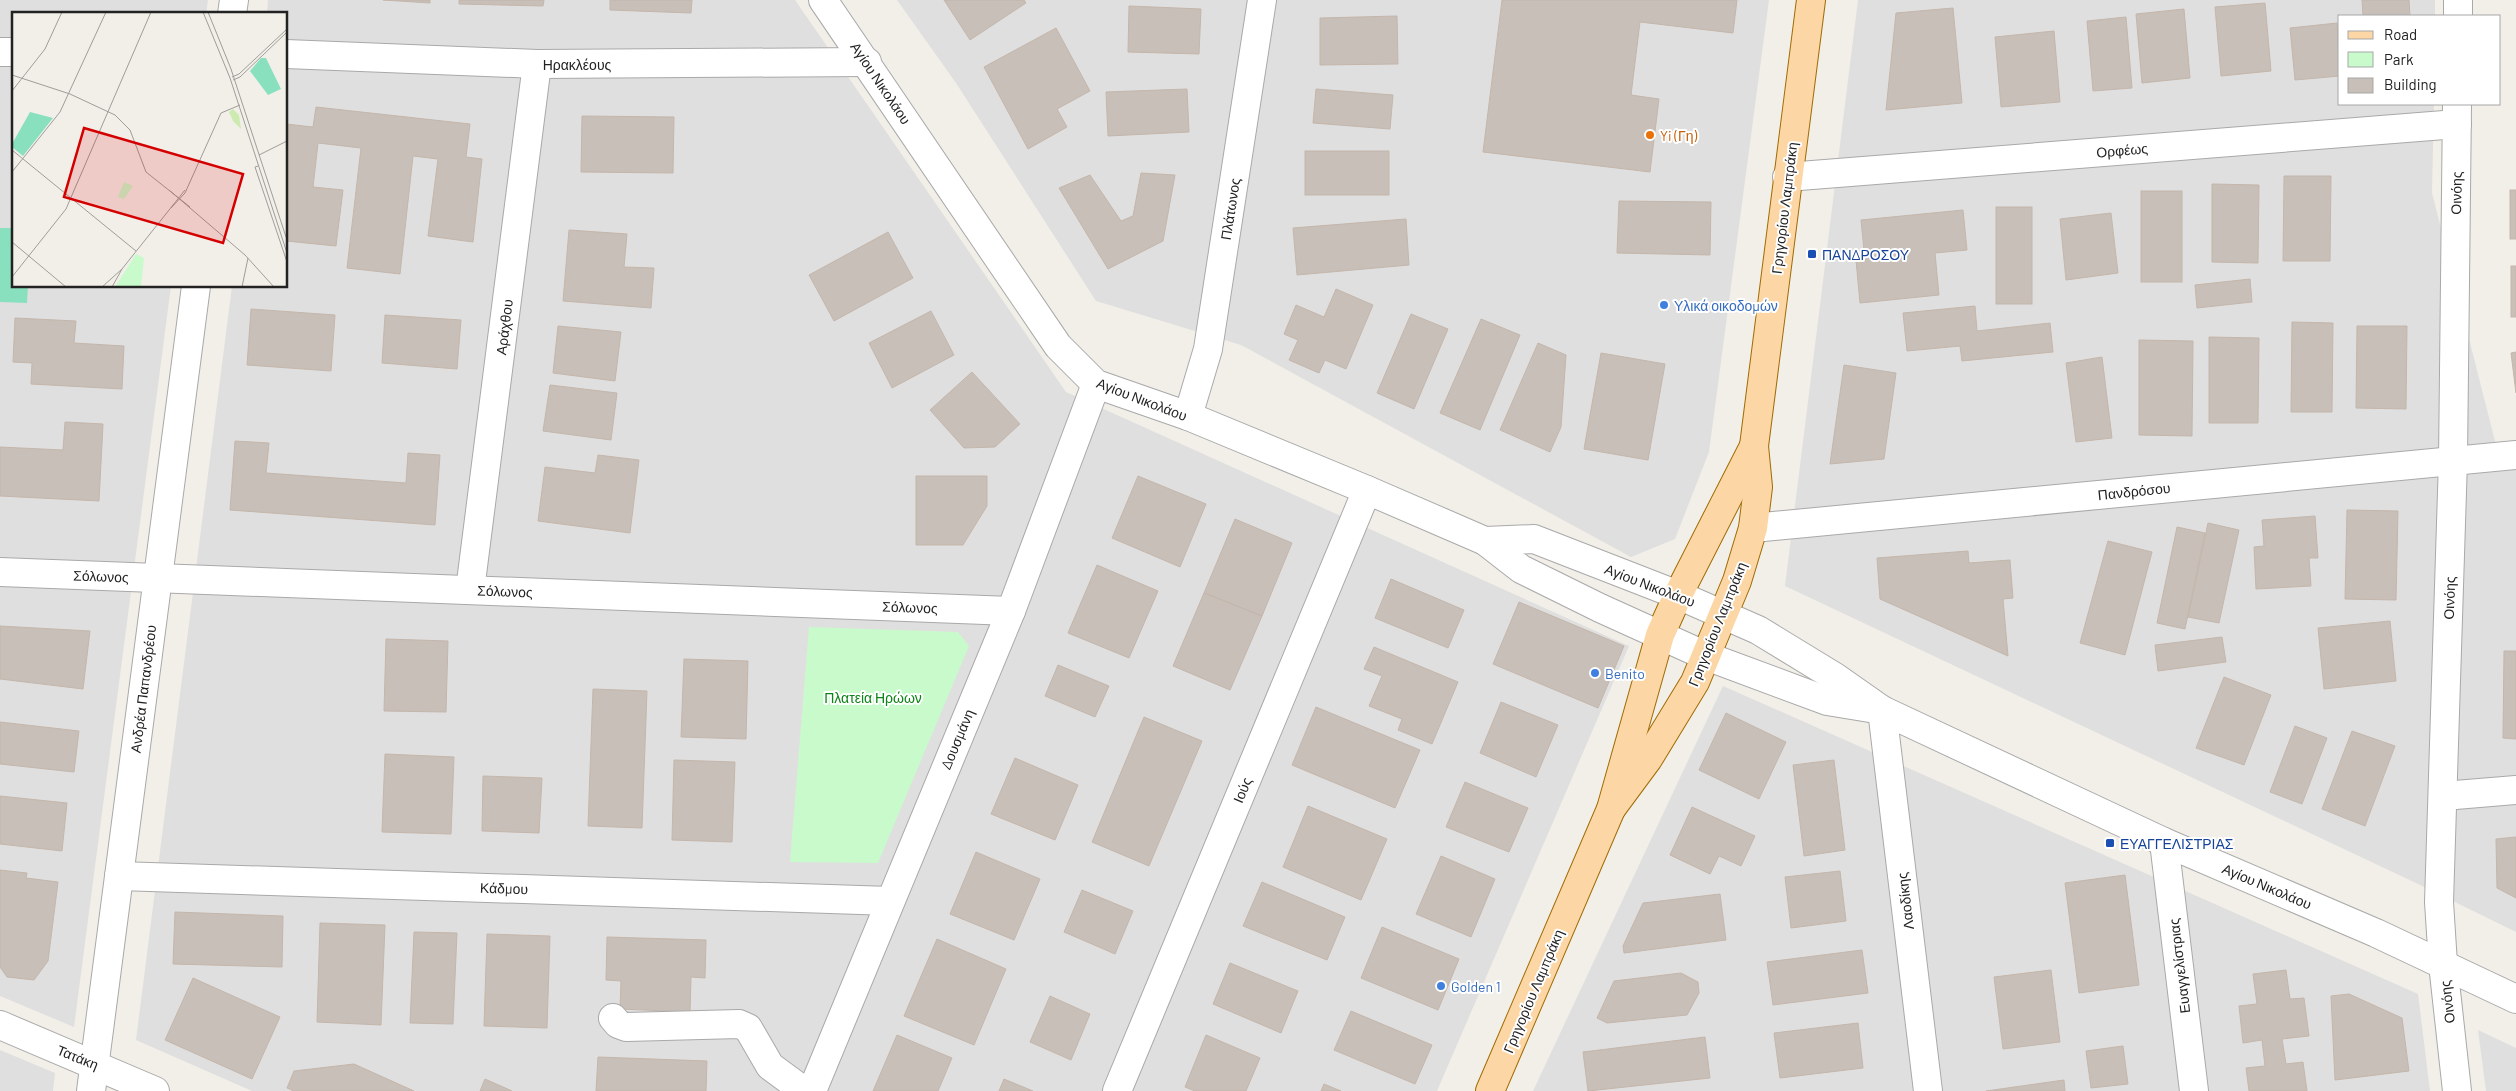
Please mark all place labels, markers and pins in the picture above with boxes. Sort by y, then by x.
place label: Yi (Γη) [1660,127,1697,144]
marker: Yi (Γη) [1644,129,1656,141]
place label: ΠΑΝΔΡΟΣΟΥ [1822,246,1910,263]
marker: ΠΑΝΔΡΟΣΟΥ [1806,248,1818,260]
place label: Υλικά οικοδομών [1674,297,1778,314]
marker: Υλικά οικοδομών [1658,299,1670,311]
place label: Benito [1605,665,1645,682]
marker: Benito [1589,667,1601,679]
place label: ΕΥΑΓΓΕΛΙΣΤΡΙΑΣ [2120,835,2234,852]
marker: ΕΥΑΓΓΕΛΙΣΤΡΙΑΣ [2104,837,2116,849]
place label: Golden 1 [1451,978,1501,995]
marker: Golden 1 [1435,980,1447,992]

